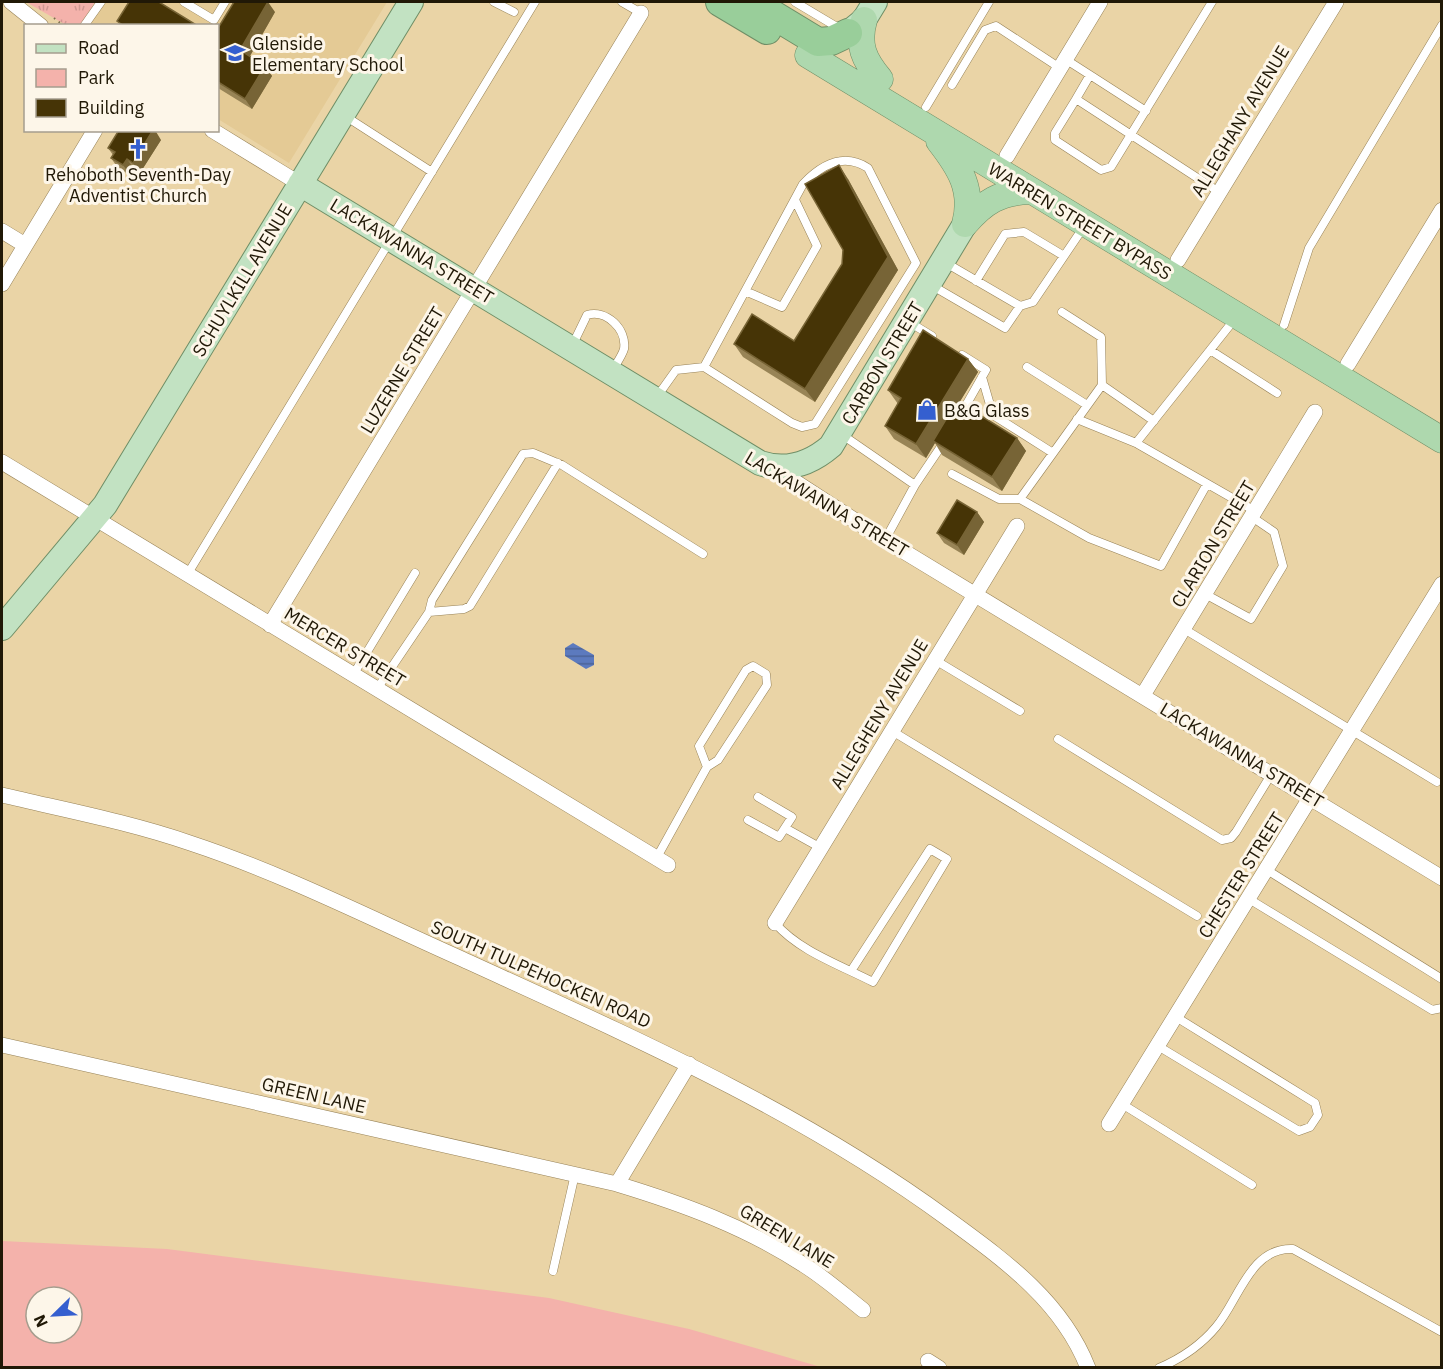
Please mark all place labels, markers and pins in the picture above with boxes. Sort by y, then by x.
place label: Glenside Elementary School [252,32,404,76]
school or university icon: Glenside Elementary School [223,41,247,65]
church icon: Rehoboth Seventh-Day Adventist Church [126,137,150,161]
place label: Rehoboth Seventh-Day Adventist Church [45,163,231,207]
shop icon: B&G Glass [915,398,939,422]
place label: B&G Glass [944,399,1029,422]

